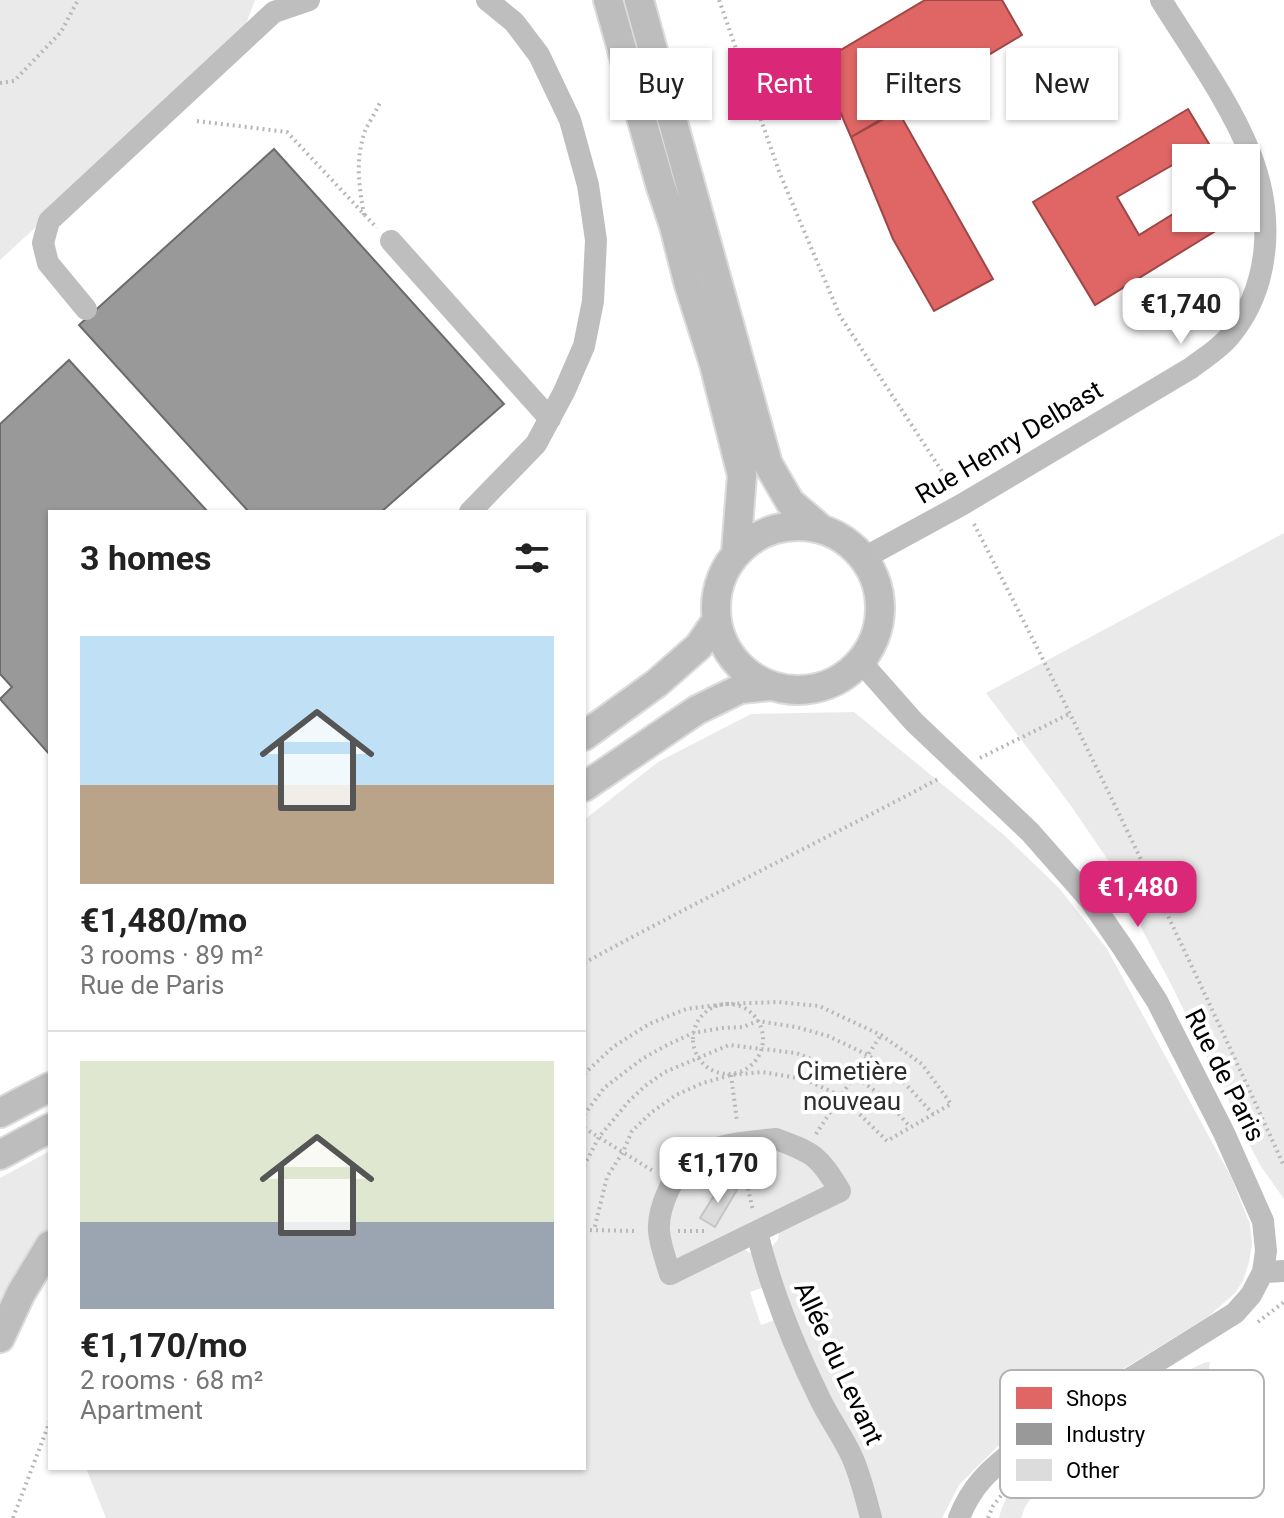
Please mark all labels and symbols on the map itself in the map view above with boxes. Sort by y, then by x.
pin: €1,740 [1116,278,1246,346]
street label: Rue Henry Delbast [910,374,1108,510]
pin: €1,480 [1073,861,1203,929]
street label: Rue de Paris [1179,1004,1271,1146]
park label: Cimetière nouveau [797,1056,907,1116]
pin: €1,170 [653,1137,783,1205]
street label: Allée du Levant [788,1277,890,1449]
legend [1000,1370,1264,1498]
text: Shops [1066,1386,1127,1411]
text: Industry [1066,1422,1146,1447]
text: Other [1066,1458,1120,1483]

